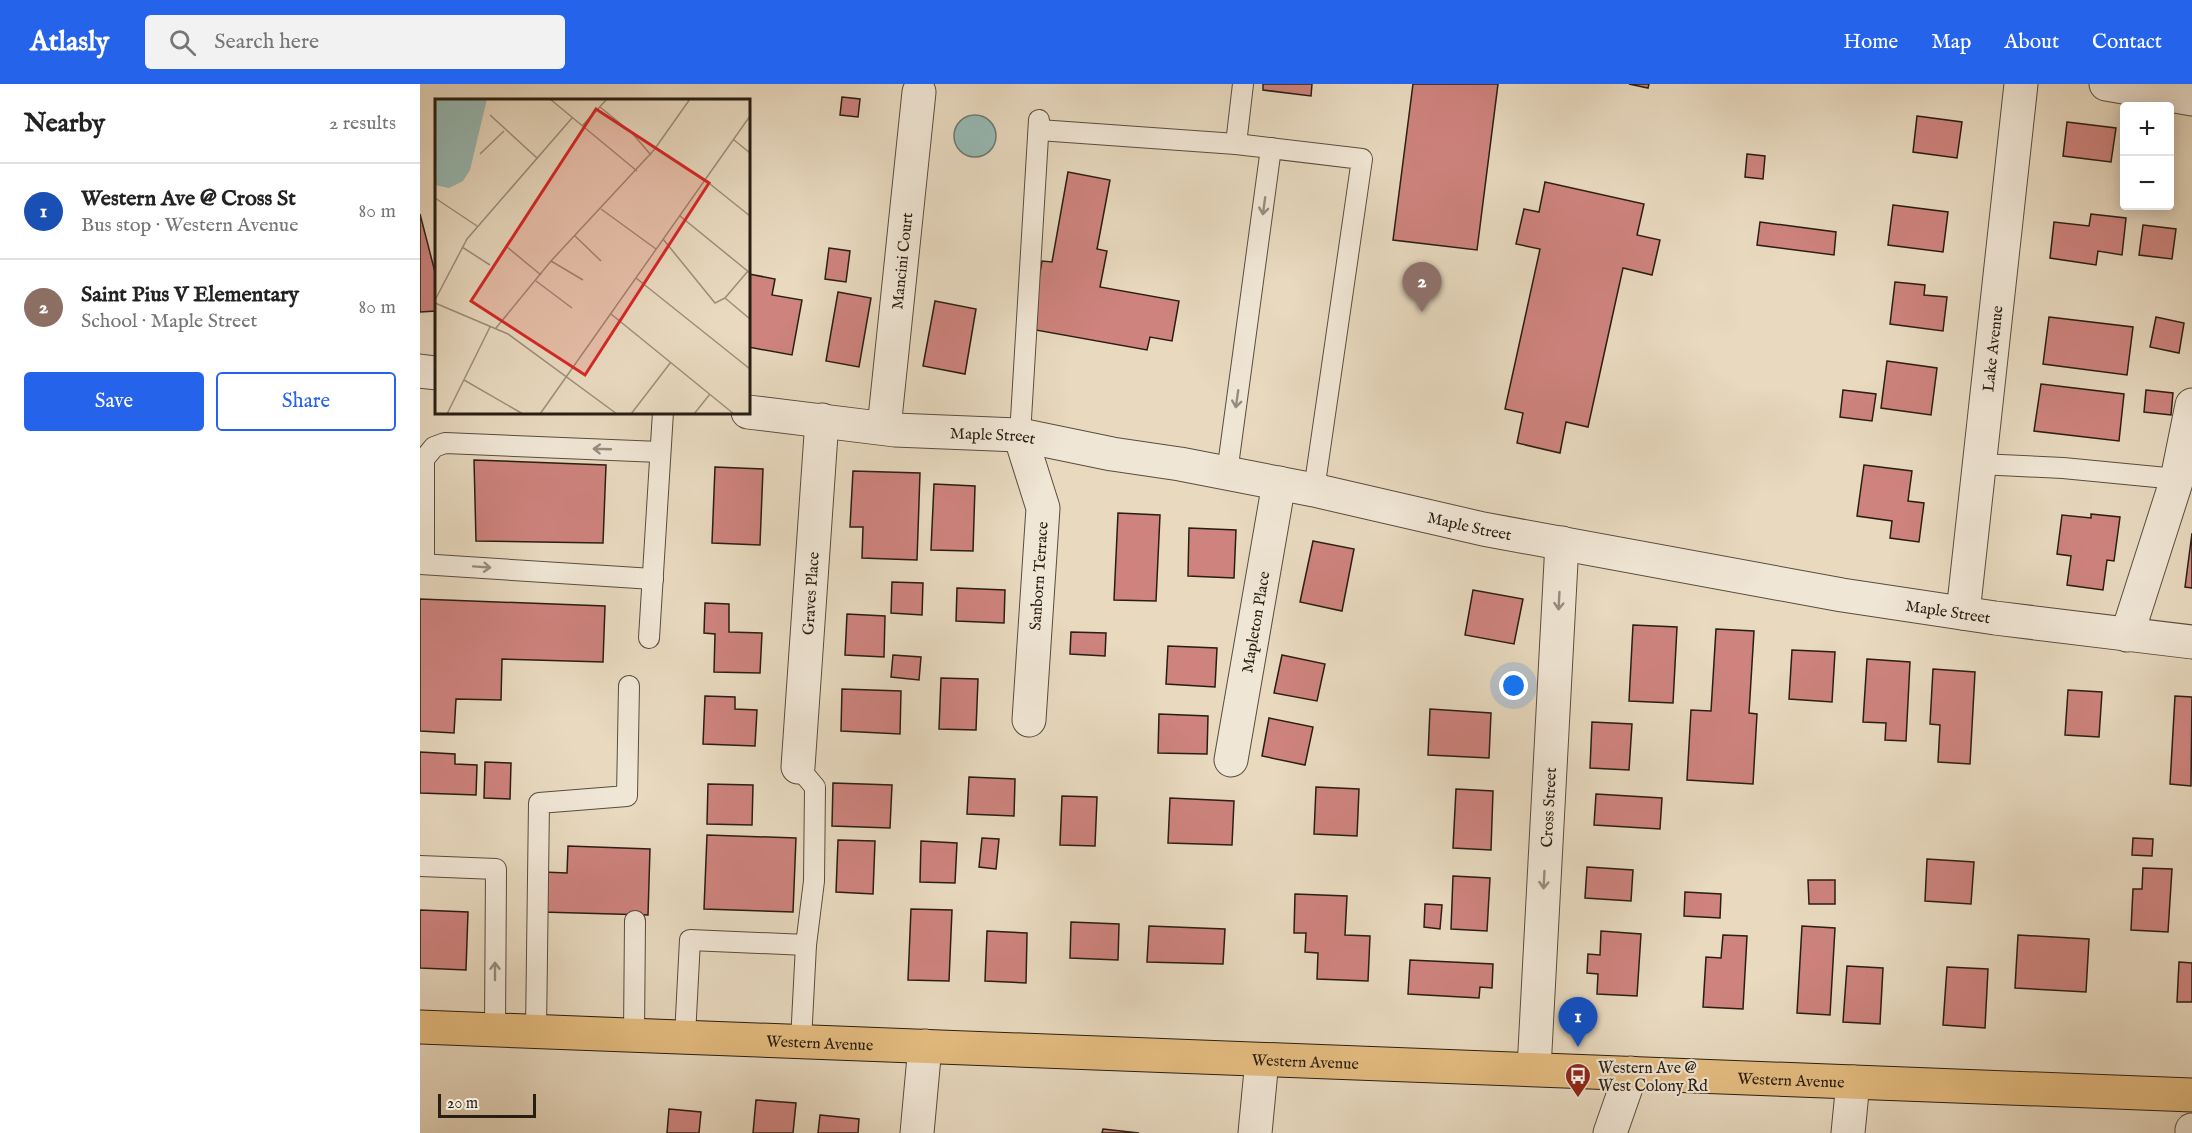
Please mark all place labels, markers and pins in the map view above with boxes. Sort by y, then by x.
pin: 2 [1402,262,1442,312]
pin: 1 [1558,998,1598,1047]
place label: Western Ave @ West Colony Rd [1598,1059,1708,1097]
bus stop icon: Western Ave @ West Colony Rd [1563,1061,1593,1099]

